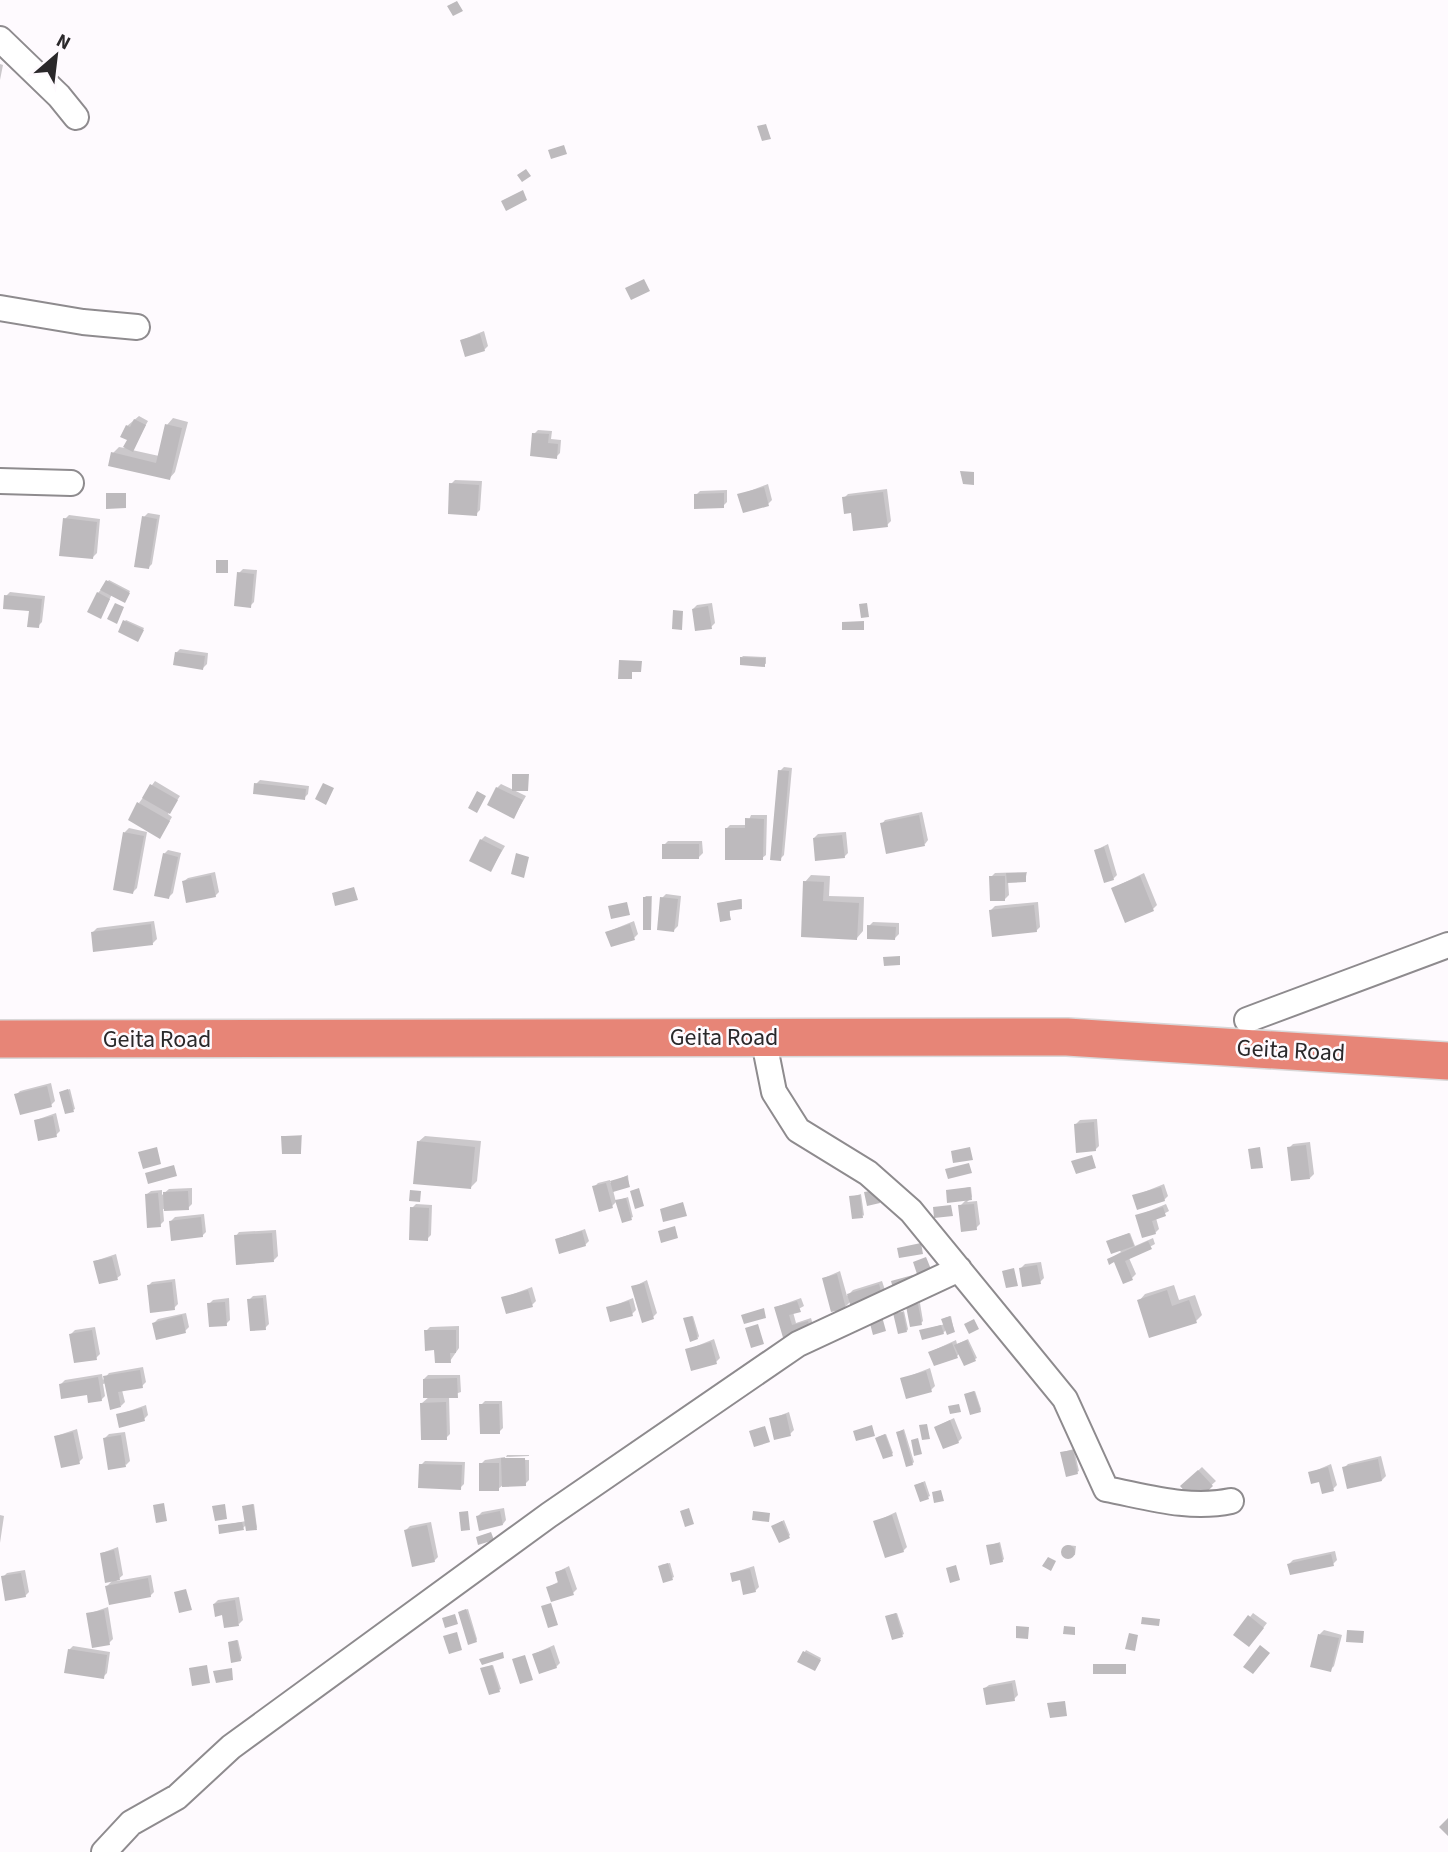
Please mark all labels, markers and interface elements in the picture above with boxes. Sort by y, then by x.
north arrow [21,21,91,91]
text: N [51,27,75,57]
street label: Geita Road [670,1020,778,1055]
street label: Geita Road [103,1022,211,1057]
street label: Geita Road [1236,1030,1346,1071]

